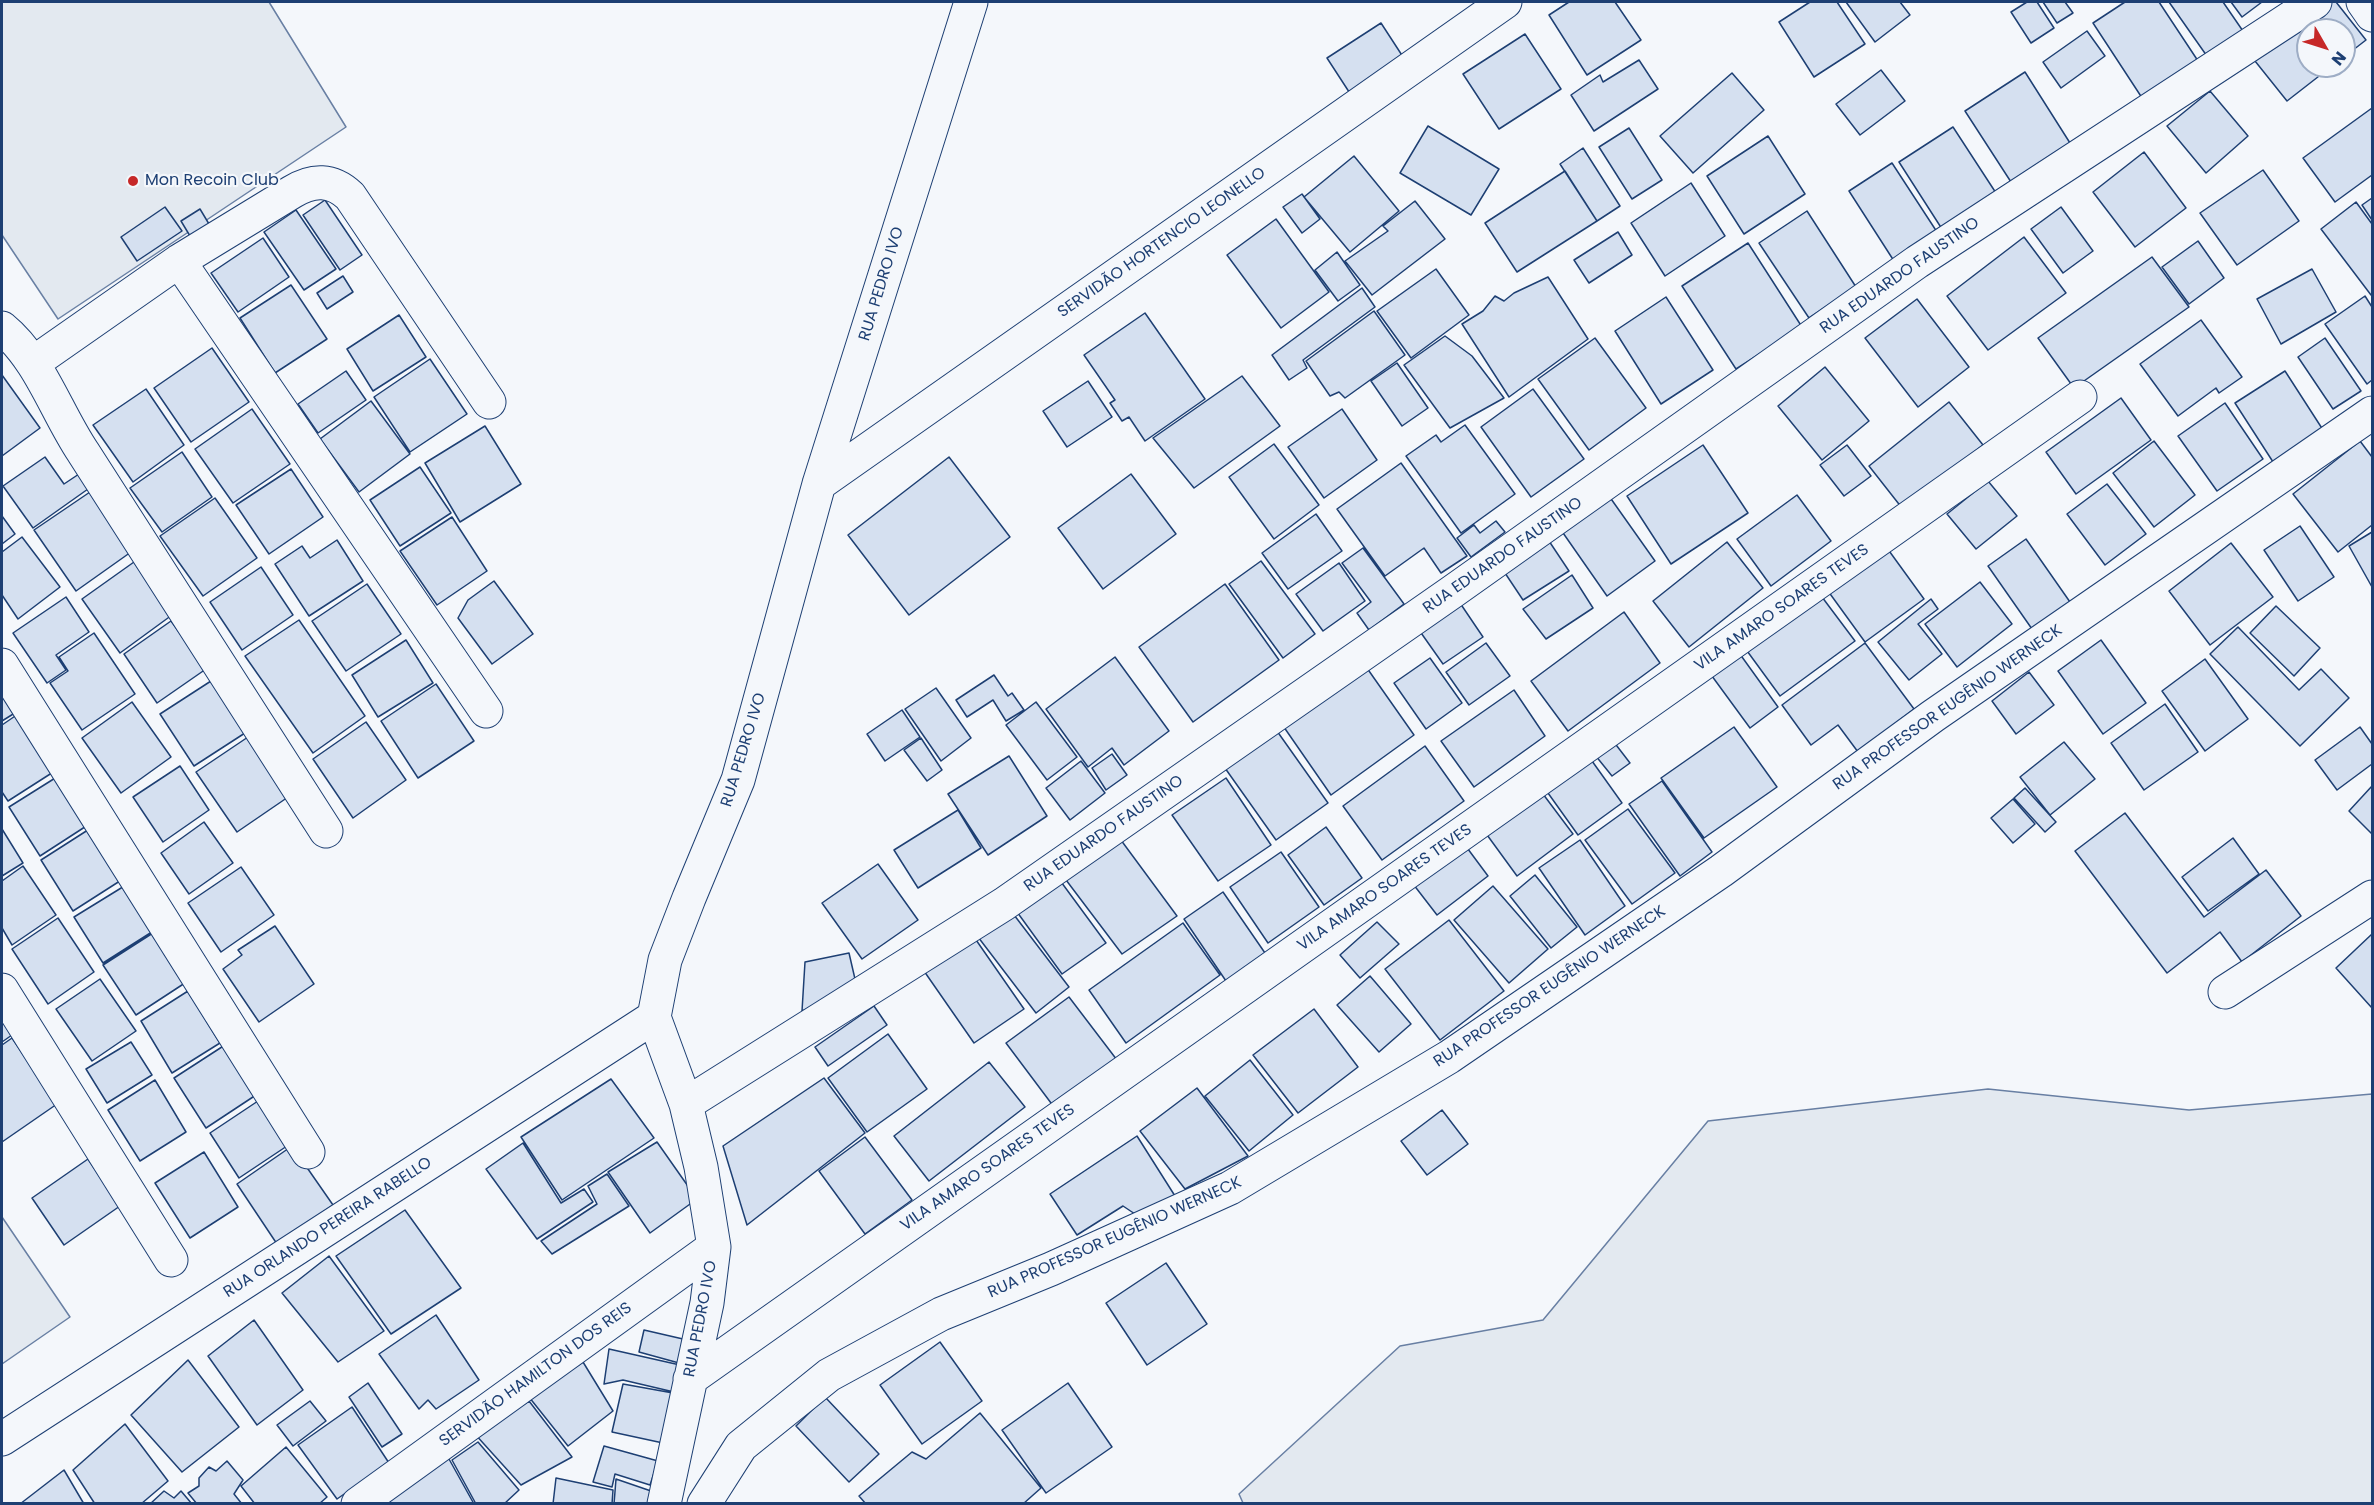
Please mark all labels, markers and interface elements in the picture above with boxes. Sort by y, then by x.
north arrow [2296,18,2356,78]
text: N [2326,46,2352,70]
street label: SERVIDÃO HORTENCIO LEONELLO [1054,164,1270,322]
place label: Mon Recoin Club [145,171,279,191]
marker: Mon Recoin Club [126,174,140,188]
street label: RUA EDUARDO FAUSTINO [1817,214,1983,338]
street label: RUA PEDRO IVO [856,225,908,343]
street label: RUA EDUARDO FAUSTINO [1420,494,1586,618]
street label: VILA AMARO SOARES TEVES [1691,540,1873,676]
street label: RUA PROFESSOR EUGÊNIO WERNECK [1830,621,2066,795]
street label: RUA PEDRO IVO [718,691,770,809]
street label: RUA EDUARDO FAUSTINO [1021,772,1187,896]
street label: VILA AMARO SOARES TEVES [1294,820,1476,956]
street label: RUA PROFESSOR EUGÊNIO WERNECK [1430,902,1670,1072]
street label: VILA AMARO SOARES TEVES [897,1100,1079,1236]
street label: RUA ORLANDO PEREIRA RABELLO [220,1153,436,1303]
street label: RUA PROFESSOR EUGÊNIO WERNECK [985,1173,1245,1303]
street label: RUA PEDRO IVO [680,1259,722,1379]
street label: SERVIDÃO HAMILTON DOS REIS [436,1299,636,1451]

